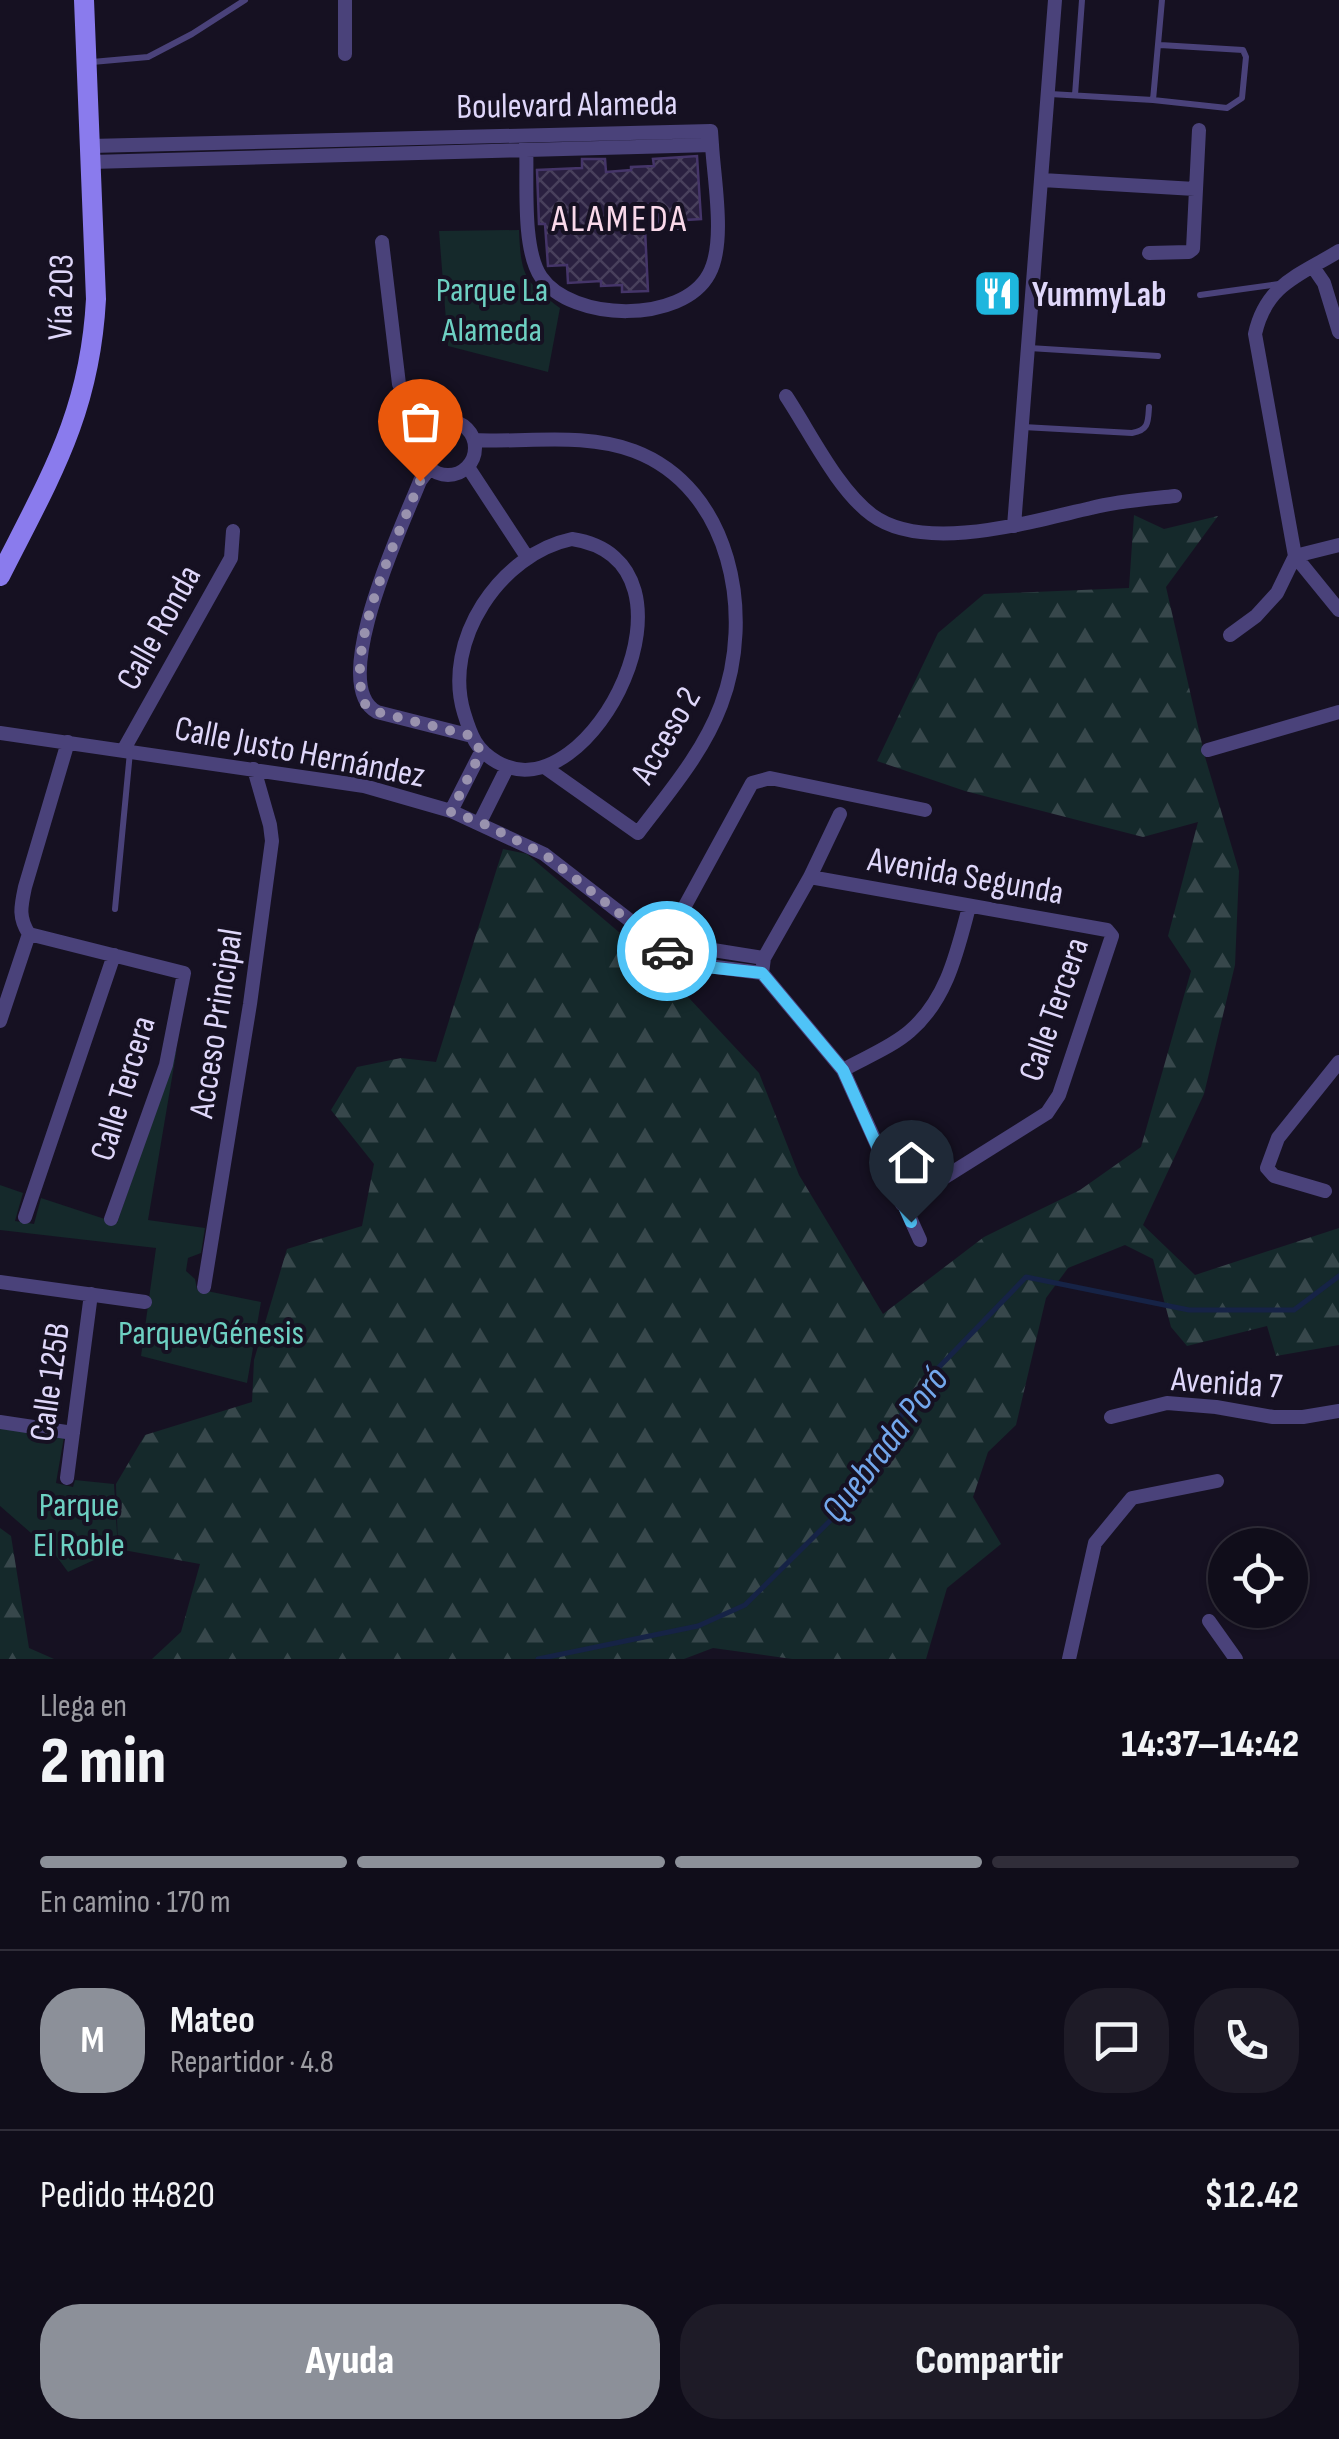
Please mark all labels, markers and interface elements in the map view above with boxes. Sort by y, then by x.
street label: Boulevard Alameda [456,82,678,129]
district label: ALAMEDA [550,197,689,242]
street label: Vía 203 [39,254,84,340]
restaurant icon: YummyLab [971,268,1023,320]
park label: Parque La Alameda [436,269,548,352]
place label: YummyLab [1032,274,1166,317]
pin [378,379,463,482]
icon: bag [393,394,448,449]
street label: Calle Ronda [108,558,211,698]
street label: Acceso 2 [621,680,711,793]
street label: Calle Justo Hernández [171,707,428,798]
street label: Avenida Segunda [864,838,1067,915]
courier [617,901,717,1001]
icon: car [640,924,695,979]
street label: Acceso Principal [180,925,253,1122]
street label: Calle Tercera [1010,932,1099,1087]
street label: Calle Tercera [81,1011,166,1166]
pin [869,1120,954,1223]
icon: home [884,1135,939,1190]
park label: ParquevGénesis [118,1312,304,1355]
street label: Calle 125B [21,1320,80,1444]
water label: Quebrada Poró [812,1358,958,1532]
street label: Avenida 7 [1169,1358,1284,1409]
park label: Parque El Roble [33,1484,125,1567]
map controls [1208,1528,1308,1628]
button: locate [1208,1528,1308,1628]
text: Llega en [40,1687,127,1726]
text: 14:37–14:42 [1121,1722,1299,1767]
text: 2 min [40,1724,166,1802]
text: En camino · 170 m [40,1883,230,1922]
button: chat [1064,1988,1169,2093]
button: phone [1194,1988,1299,2093]
text: Mateo [170,1998,255,2043]
text: M [80,2018,105,2063]
text: Repartidor · 4.8 [170,2043,334,2082]
text: Pedido #4820 [40,2173,215,2218]
text: $12.42 [1204,2173,1299,2218]
button: Ayuda [40,2304,660,2419]
button: Compartir [680,2304,1299,2419]

